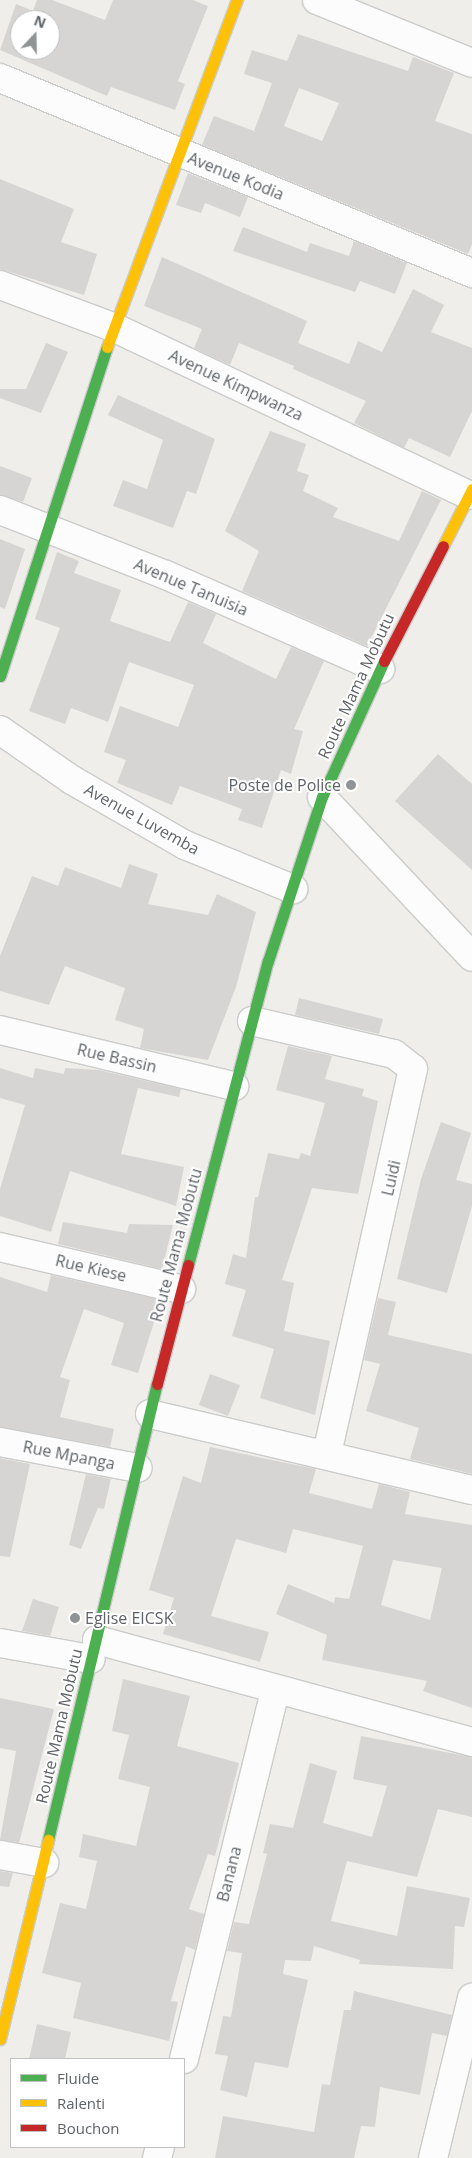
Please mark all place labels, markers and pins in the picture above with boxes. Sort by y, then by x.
place label: Poste de Police [228,775,341,795]
marker: Poste de Police [345,779,357,791]
place label: Eglise EICSK [85,1608,173,1628]
marker: Eglise EICSK [69,1612,81,1624]

